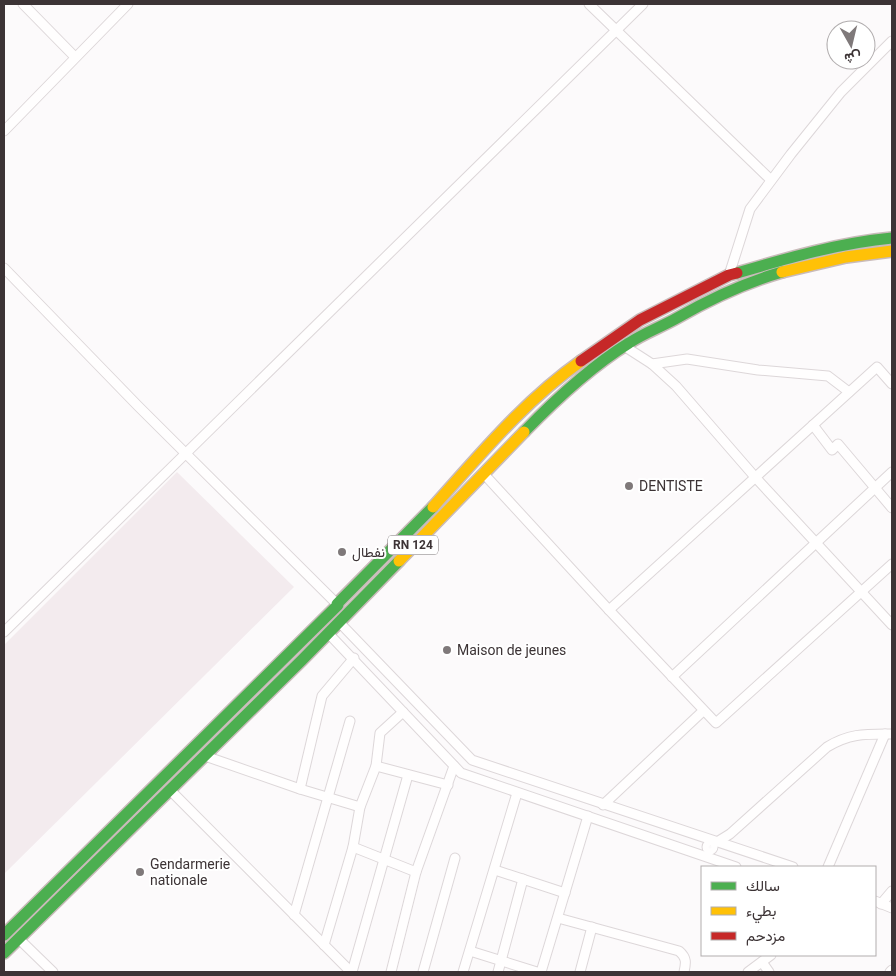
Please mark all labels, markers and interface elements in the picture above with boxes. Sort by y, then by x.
north arrow [826,20,876,70]
text: ش [843,48,862,67]
place label: DENTISTE [639,478,703,494]
marker: DENTISTE [623,480,635,492]
road number: RN 124 [388,536,438,554]
place label: نفطال [352,544,385,562]
marker: نفطال [336,546,348,558]
place label: Maison de jeunes [457,642,566,658]
marker: Maison de jeunes [441,644,453,656]
place label: Gendarmerie nationale [150,856,230,888]
marker: Gendarmerie nationale [134,866,146,878]
legend [701,866,876,956]
text: سالك [746,877,780,895]
text: بطيء [746,902,776,924]
text: مزدحم [746,927,785,946]

